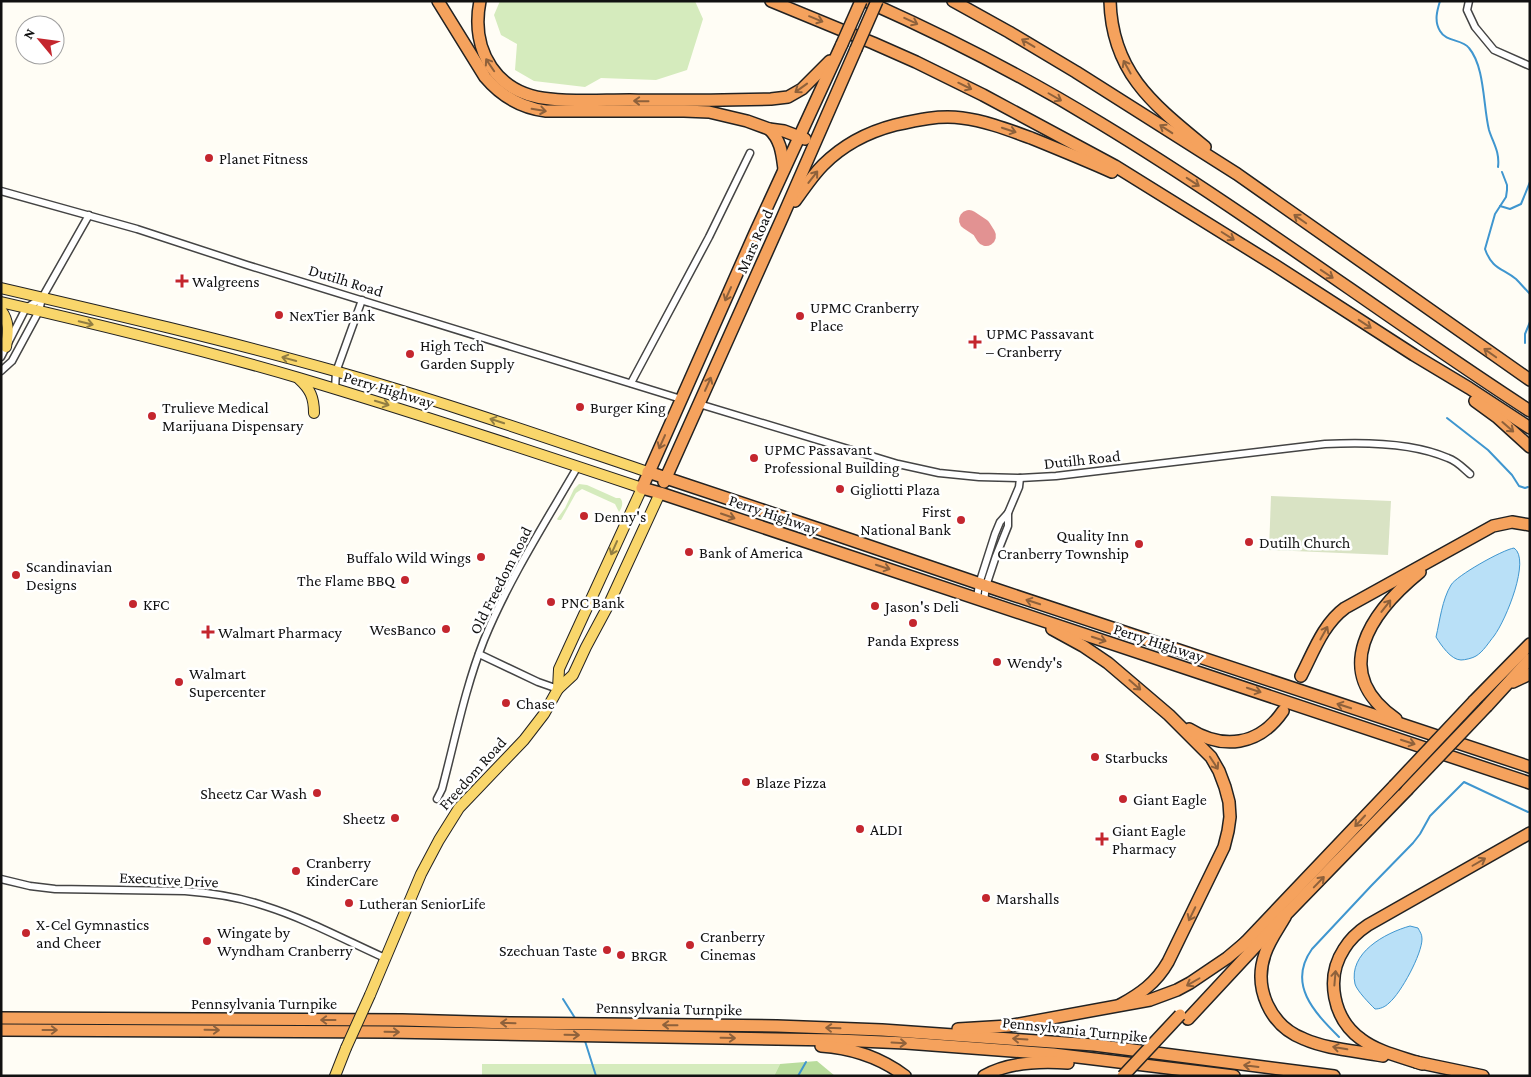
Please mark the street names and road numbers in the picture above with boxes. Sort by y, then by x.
street label: Mars Road [733,206,776,276]
street label: Dutilh Road [307,261,386,300]
street label: Perry Highway [341,368,437,412]
street label: Dutilh Road [1043,447,1122,472]
street label: Perry Highway [726,491,822,539]
street label: Old Freedom Road [466,523,535,637]
street label: Perry Highway [1111,620,1207,666]
street label: Freedom Road [435,733,510,813]
street label: Executive Drive [119,868,219,891]
street label: Pennsylvania Turnpike [191,995,337,1013]
street label: Pennsylvania Turnpike [596,999,742,1019]
street label: Pennsylvania Turnpike [1001,1013,1148,1047]

